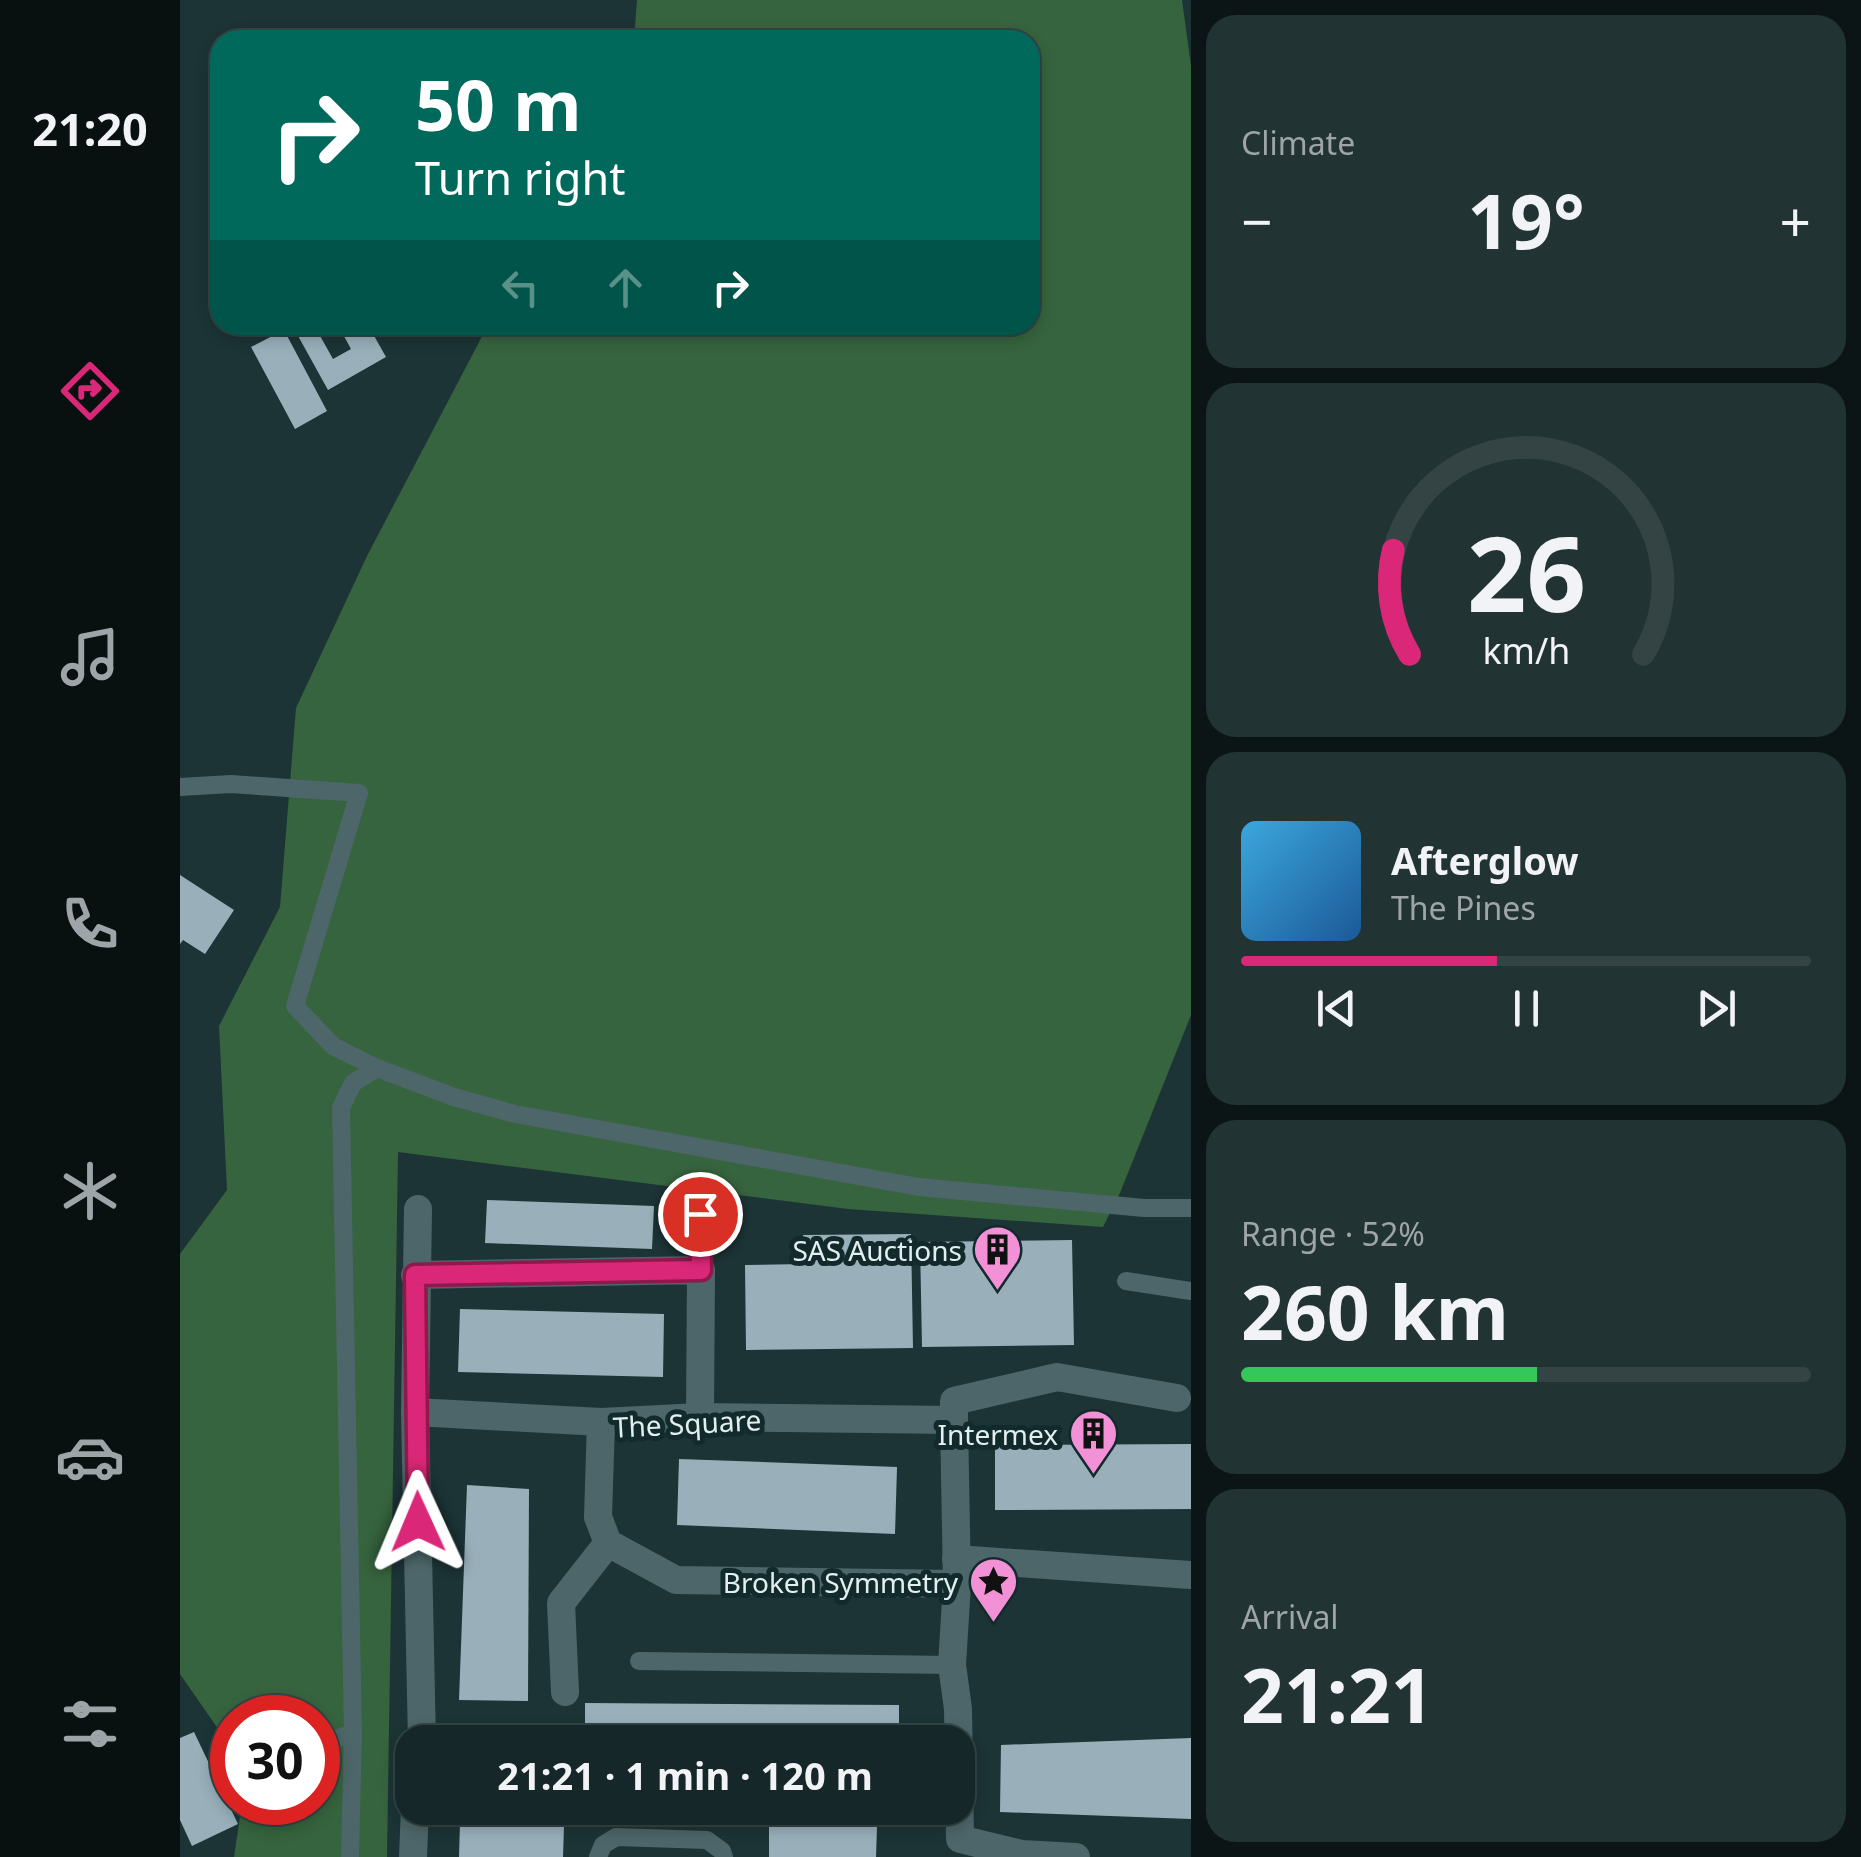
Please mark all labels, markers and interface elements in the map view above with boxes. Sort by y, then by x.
text: 50 m [415,56,582,152]
icon: right [250,70,380,200]
text: 21:20 [32,98,148,159]
text: Climate [1241,121,1355,164]
text: Turn right [415,147,626,208]
text: 19° [1467,169,1585,271]
text: − [1241,183,1272,258]
text: + [1780,183,1811,258]
icon: left [493,260,548,315]
icon: ahead [598,260,653,315]
icon: right [703,260,758,315]
icon: directions [55,356,125,426]
text: 26 [1467,501,1585,642]
icon: music [55,622,125,692]
text: km/h [1482,626,1570,674]
text: Afterglow [1391,834,1579,886]
text: The Pines [1391,886,1536,929]
icon: phone [55,889,125,959]
icon: previous [1309,981,1364,1036]
icon: pause [1499,981,1554,1036]
icon: next [1689,981,1744,1036]
icon: climate [55,1156,125,1226]
pin [658,1172,743,1257]
icon: arrive [673,1187,728,1242]
text: Range · 52% [1241,1212,1425,1255]
building icon: SAS Auctions [971,1224,1023,1292]
place label: SAS Auctions [792,1231,962,1269]
text: 260 km [1241,1260,1509,1362]
street label: The Square [612,1400,762,1446]
building icon: Intermex [1067,1408,1119,1476]
place label: Intermex [938,1415,1058,1453]
icon: car [55,1422,125,1492]
position arrow [366,1470,470,1574]
place icon: Broken Symmetry [967,1556,1019,1624]
place label: Broken Symmetry [723,1563,959,1601]
text: Arrival [1241,1595,1339,1638]
text: 21:21 [1241,1643,1434,1745]
icon: filters [55,1689,125,1759]
speed limit sign: 30 [210,1695,340,1825]
text: 21:21 · 1 min · 120 m [497,1749,873,1801]

